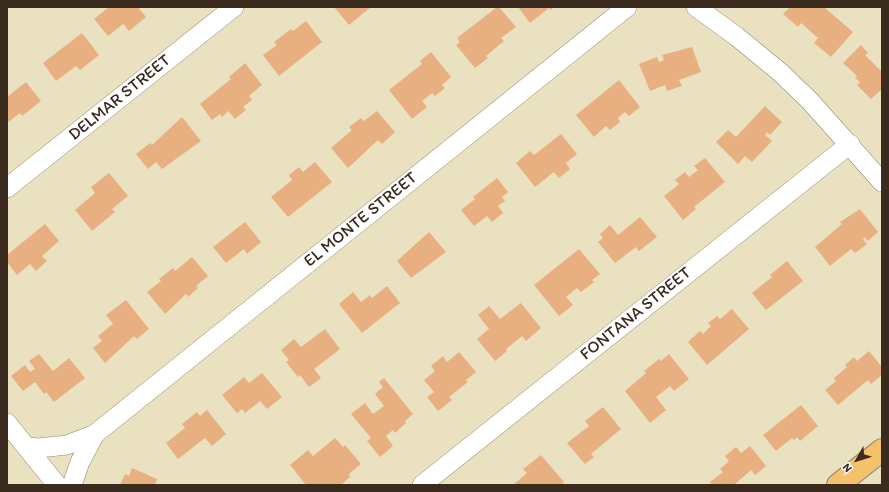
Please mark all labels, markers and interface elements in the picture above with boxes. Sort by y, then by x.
street label: DELMAR STREET [65,51,175,145]
street label: EL MONTE STREET [300,168,422,272]
street label: FONTANA STREET [576,263,696,365]
north arrow [837,440,877,480]
text: N [840,461,855,475]

